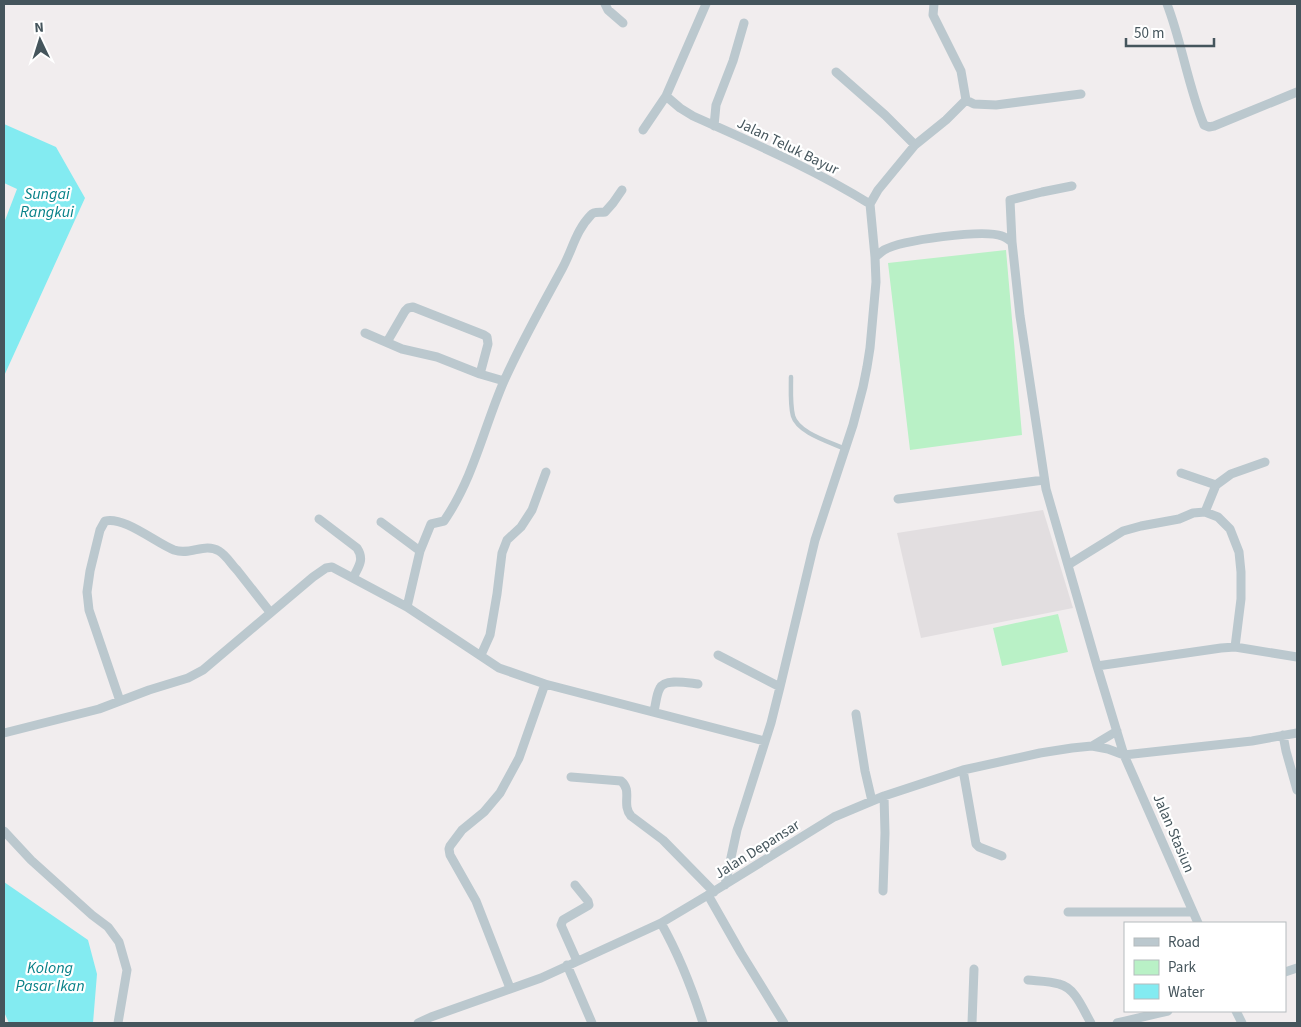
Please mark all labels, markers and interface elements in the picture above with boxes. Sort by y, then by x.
north arrow [15,15,65,65]
scale bar [1126,15,1214,47]
text: N [34,18,45,38]
text: 50 m [1134,23,1164,44]
street label: Jalan Teluk Bayur [733,113,843,181]
water label: Sungai Rangkui [20,183,74,223]
street label: Jalan Stasiun [1148,791,1200,876]
street label: Jalan Depansar [711,814,805,884]
legend [1124,922,1286,1012]
text: Road [1168,932,1200,953]
water label: Kolong Pasar Ikan [15,957,85,997]
text: Park [1168,957,1197,978]
text: Water [1168,982,1205,1003]

